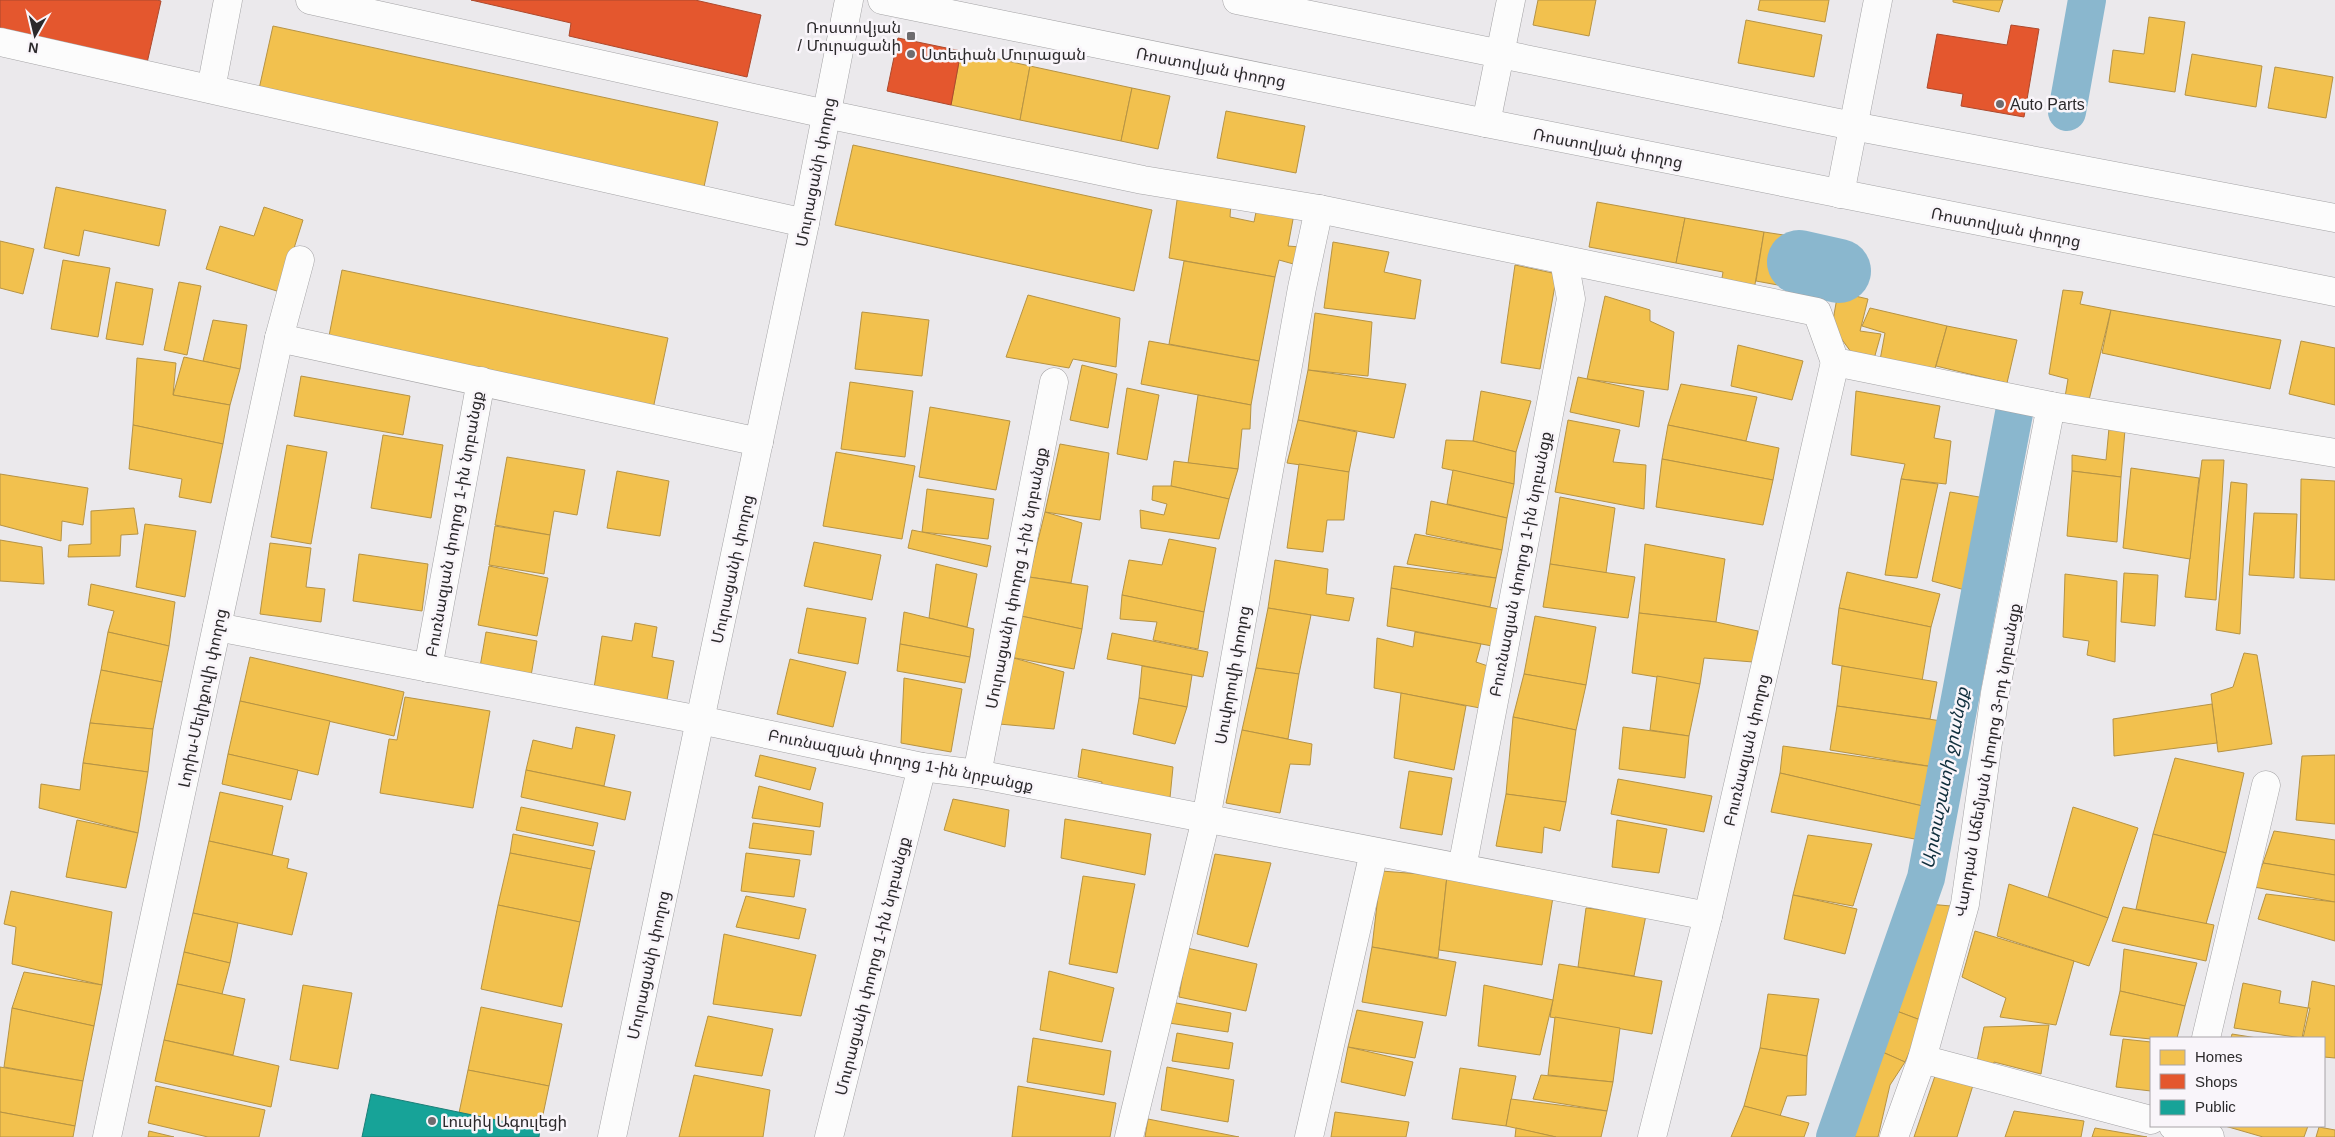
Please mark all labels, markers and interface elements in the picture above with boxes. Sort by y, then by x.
north arrow [10,10,60,60]
place label: Ռոստովյան / Մուրացանի [798,19,901,55]
marker: Ռոստովյան / Մուրացանի [905,30,917,42]
text: N [27,39,39,57]
street label: Ռոստովյան փողոց [1134,45,1287,91]
place label: Ստեփան Մուրացան [921,46,1086,64]
marker: Ստեփան Մուրացան [905,48,917,60]
street label: Մուրացանի փողոց [793,96,839,248]
place label: Auto Parts [2010,96,2085,113]
marker: Auto Parts [1994,98,2006,110]
street label: Ռոստովյան փողոց [1531,126,1684,172]
street label: Ռոստովյան փողոց [1929,205,2082,251]
street label: Բուռնազյան փողոց 1-ին նրբանցք [423,390,487,659]
street label: Բուռնազյան փողոց 1-ին նրբանցք [1486,430,1556,698]
street label: Մուրացանի փողոց 1-ին նրբանցք [983,446,1051,711]
street label: Մուրացանի փողոց [708,493,758,645]
street label: Վարդան Աճեմյան փողոց 3-րդ նրբանցք [1951,602,2024,919]
street label: Սուվորովի փողոց [1212,604,1254,746]
street label: Լորիս-Մելիքովի փողոց [175,607,231,789]
street label: Բուռնազյան փողոց [1721,672,1773,828]
water label: Արտաշատի ջրանցք [1918,684,1974,871]
street label: Բուռնազյան փողոց 1-ին նրբանցք [767,726,1035,796]
street label: Մուրացանի փողոց 1-ին նրբանցք [832,835,914,1098]
street label: Մուրացանի փողոց [624,889,674,1041]
legend [2150,1037,2325,1127]
text: Homes [2195,1048,2243,1065]
text: Shops [2195,1073,2238,1090]
text: Public [2195,1098,2236,1115]
place label: Լուսիկ Ագուլեցի [442,1113,567,1131]
marker: Լուսիկ Ագուլեցի [426,1115,438,1127]

